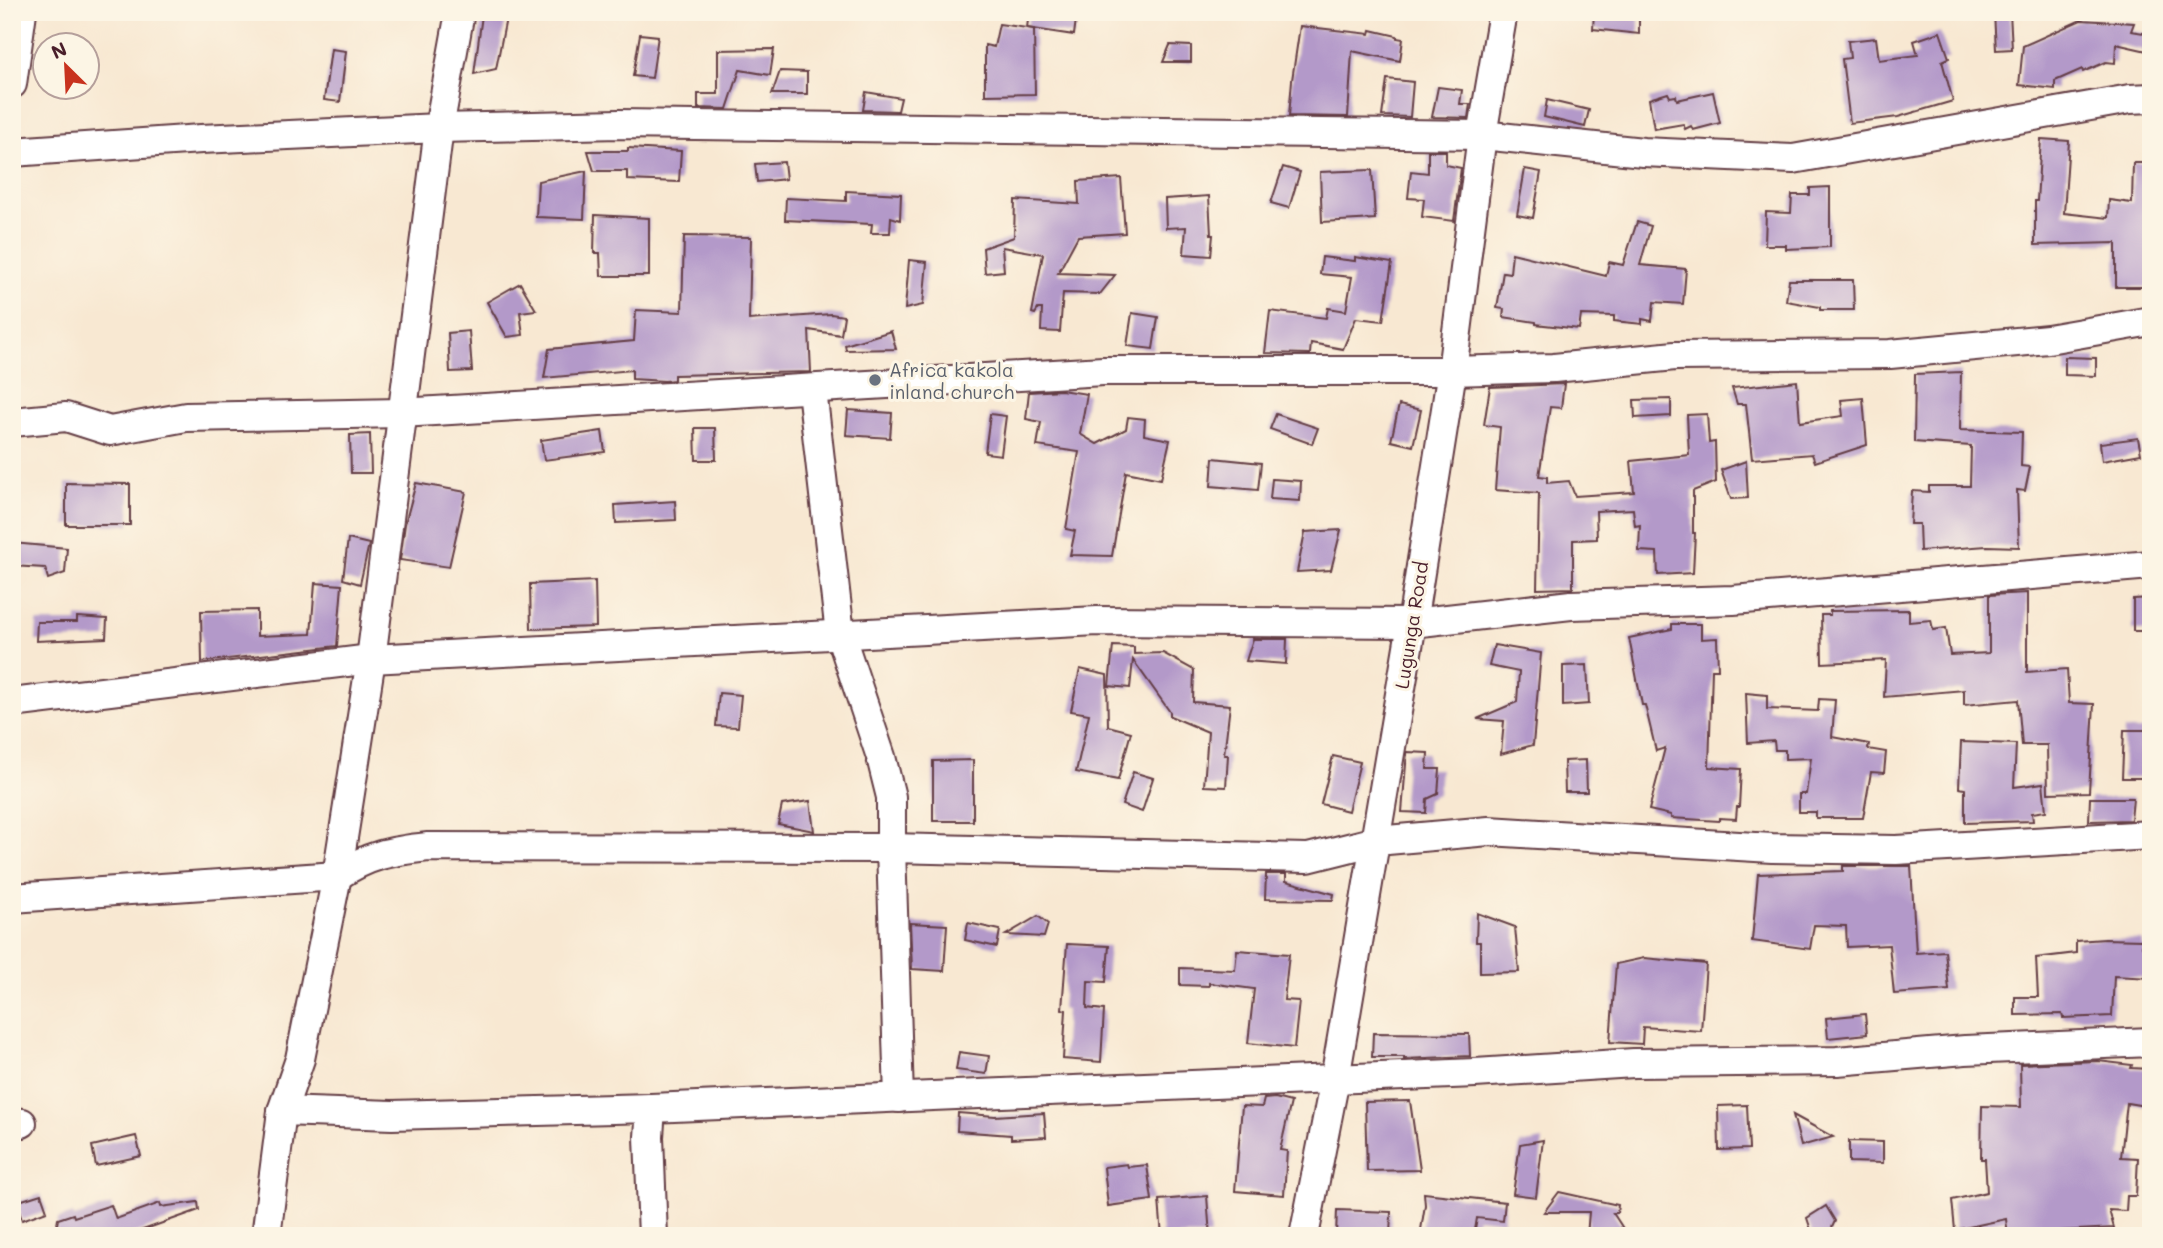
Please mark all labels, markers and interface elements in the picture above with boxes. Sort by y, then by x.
north arrow [32,32,102,102]
text: N [47,36,71,64]
place label: Africa kakola inland church [889,357,1014,404]
marker: Africa kakola inland church [867,372,883,388]
street label: Lugunga Road [1389,560,1433,690]

